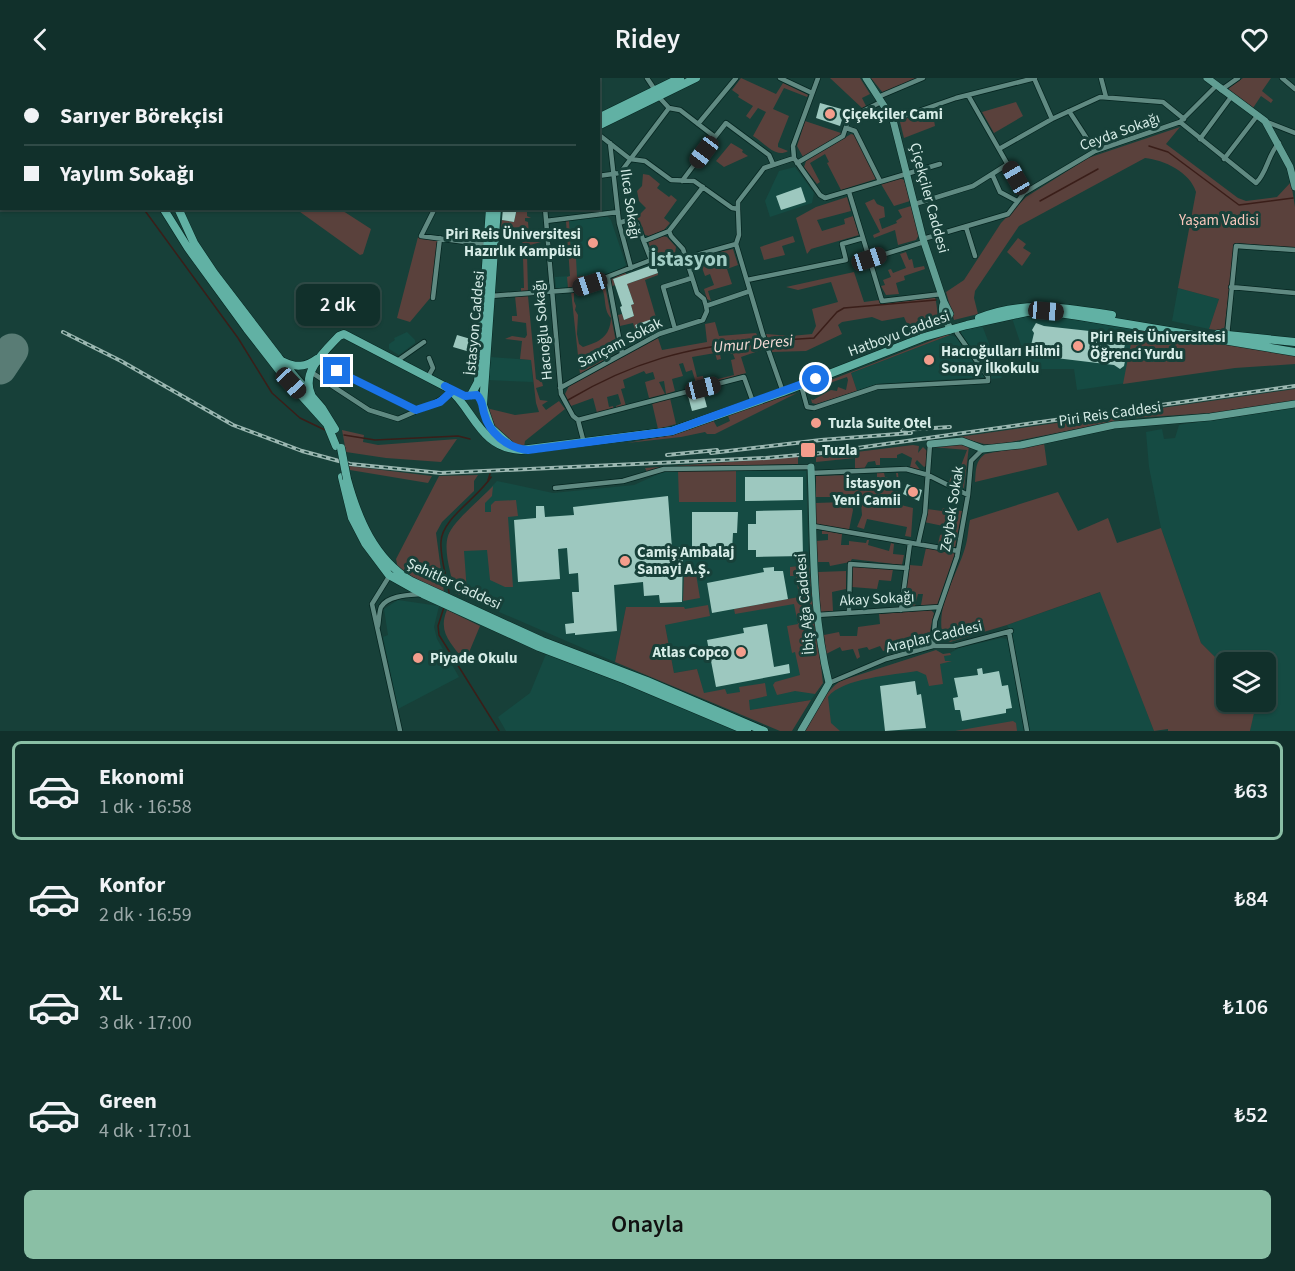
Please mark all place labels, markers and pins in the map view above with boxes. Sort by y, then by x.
place label: Çiçekçiler Cami [842,104,943,125]
marker: Çiçekçiler Cami [823,107,837,121]
place label: Piri Reis Üniversitesi Hazırlık Kampüsü [445,224,581,262]
marker: Piri Reis Üniversitesi Hazırlık Kampüsü [586,236,600,250]
place label: Piri Reis Üniversitesi Öğrenci Yurdu [1090,327,1226,365]
marker: Piri Reis Üniversitesi Öğrenci Yurdu [1071,339,1085,353]
place label: Hacıoğulları Hilmi Sonay İlkokulu [941,341,1060,379]
marker: Hacıoğulları Hilmi Sonay İlkokulu [922,353,936,367]
place label: Tuzla Suite Otel [828,413,932,434]
marker: Tuzla Suite Otel [809,416,823,430]
place label: Tuzla [822,440,857,461]
marker: Tuzla [799,441,817,459]
place label: İstasyon Yeni Camii [832,473,901,511]
marker: İstasyon Yeni Camii [906,485,920,499]
place label: Camiş Ambalaj Sanayi A.Ş. [637,542,734,580]
marker: Camiş Ambalaj Sanayi A.Ş. [618,554,632,568]
place label: Atlas Copco [652,642,729,663]
marker: Atlas Copco [734,645,748,659]
place label: Piyade Okulu [430,648,517,669]
marker: Piyade Okulu [411,651,425,665]

